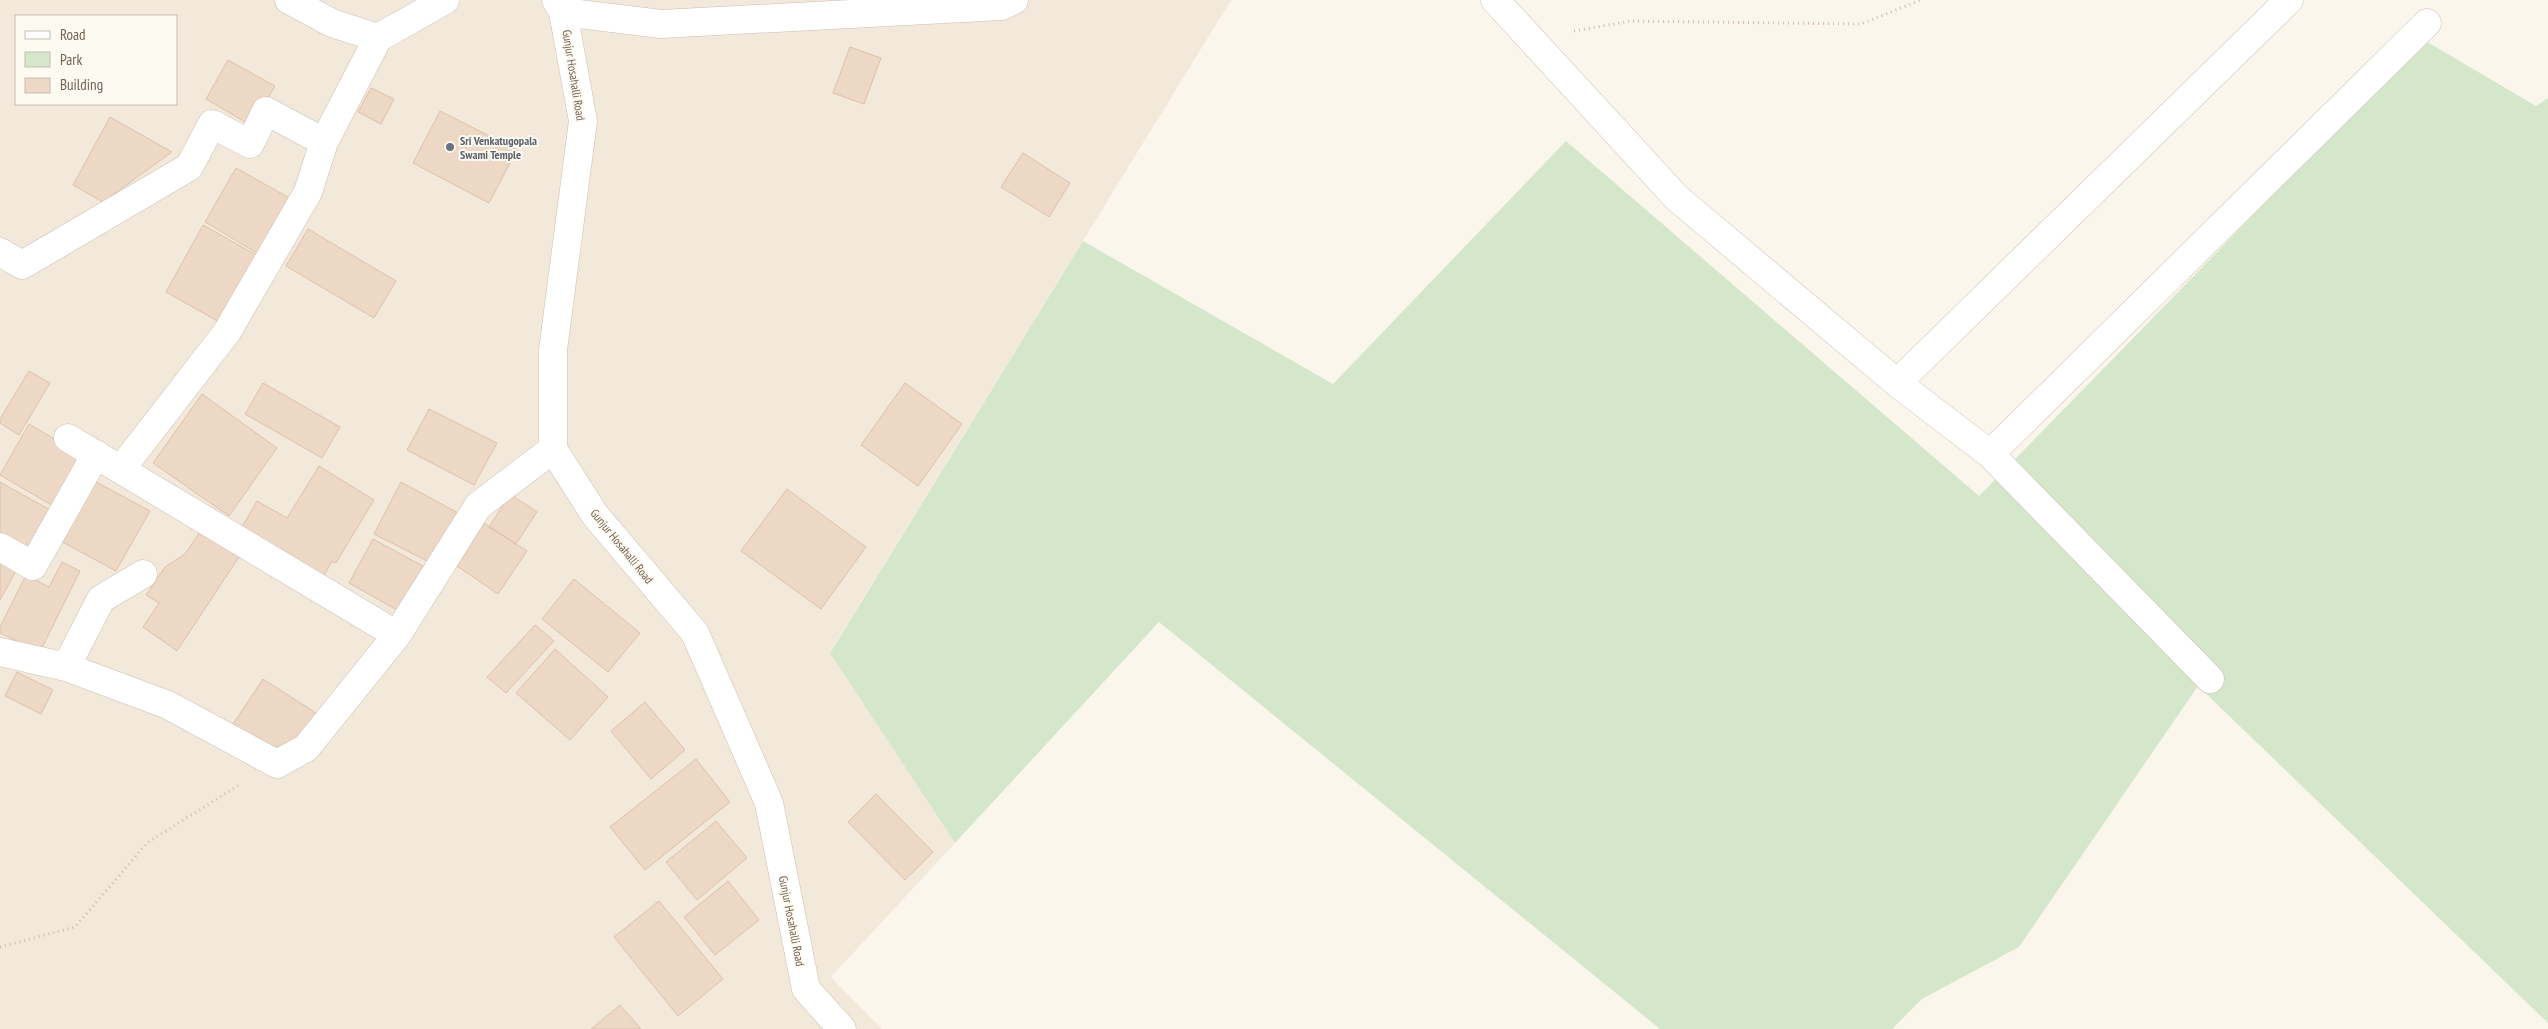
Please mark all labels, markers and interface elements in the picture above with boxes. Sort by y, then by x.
legend [15,15,178,105]
text: Road [60,25,86,44]
street label: Gunjur Hosahalli Road [559,29,589,121]
text: Park [60,50,82,69]
text: Building [60,75,103,94]
place label: Sri Venkatugopala Swami Temple [460,133,537,162]
marker: Sri Venkatugopala Swami Temple [444,141,456,153]
street label: Gunjur Hosahalli Road [587,506,657,586]
street label: Gunjur Hosahalli Road [776,875,808,967]

